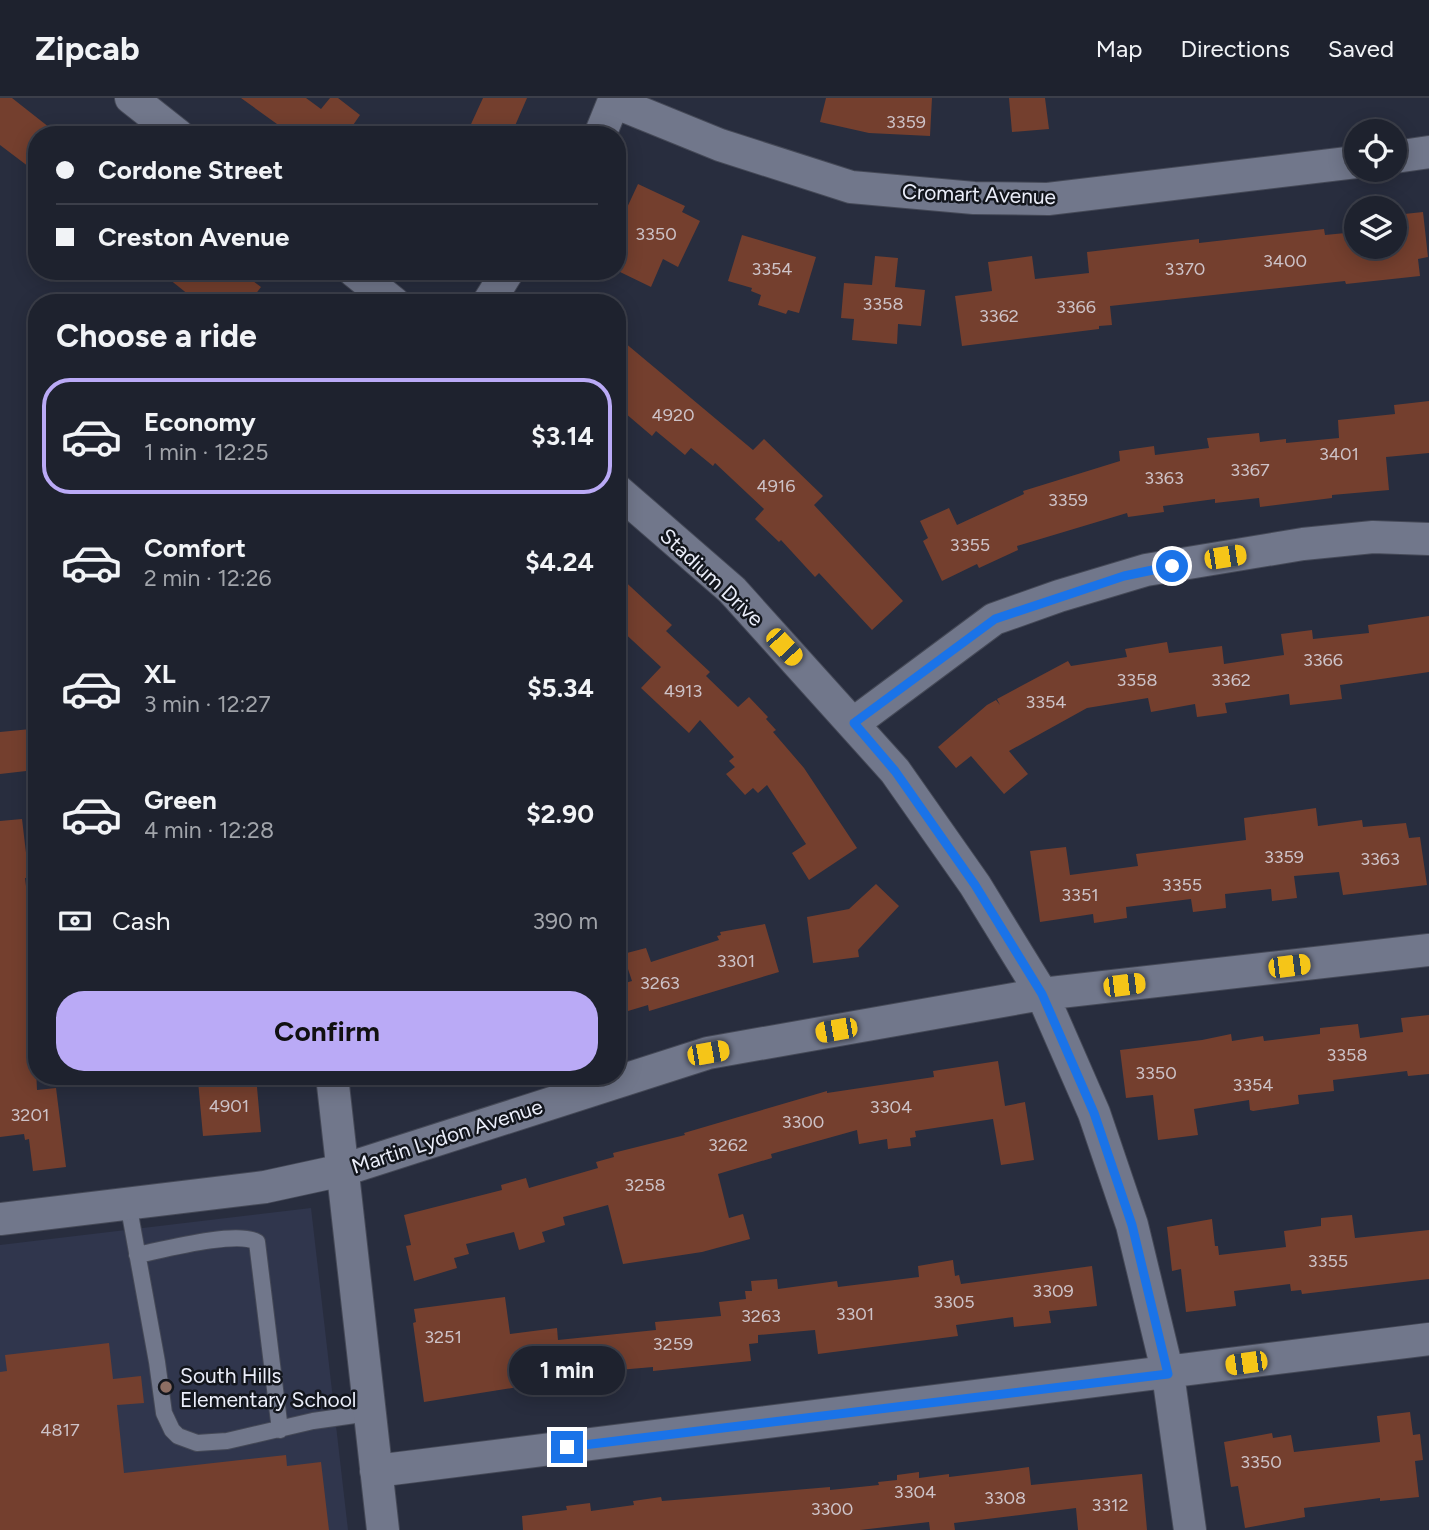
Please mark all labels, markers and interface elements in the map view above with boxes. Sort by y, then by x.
text: Zipcab [35,29,140,68]
text: Map [1096,34,1142,63]
text: Directions [1180,34,1290,63]
text: Saved [1328,34,1394,63]
house number: 3359 [886,111,926,133]
map controls [1344,119,1407,259]
button: locate [1344,119,1407,182]
text: Cordone Street [98,154,283,186]
street label: Cromart Avenue [901,179,1057,209]
button: layers [1344,196,1407,259]
text: Creston Avenue [98,221,289,253]
house number: 3350 [635,223,677,245]
house number: 3400 [1263,250,1307,272]
house number: 3354 [751,258,793,280]
house number: 3370 [1165,258,1205,280]
house number: 3358 [863,293,904,315]
house number: 3366 [1056,296,1096,318]
house number: 3362 [979,305,1019,327]
text: Choose a ride [56,317,257,355]
house number: 4920 [652,404,694,426]
icon: car [60,405,123,468]
text: Economy [144,406,256,438]
text: $3.14 [531,420,594,452]
text: 1 min · 12:25 [144,438,268,466]
house number: 3401 [1319,443,1359,465]
house number: 3367 [1230,459,1270,481]
house number: 3363 [1144,467,1184,489]
house number: 4916 [757,475,796,497]
house number: 3359 [1048,489,1088,511]
street label: Stadium Drive [655,523,769,631]
icon: car [60,531,123,594]
text: Comfort [144,532,246,564]
house number: 3355 [950,534,990,556]
car [1203,543,1248,571]
text: $4.24 [525,546,594,578]
route start [1156,550,1188,582]
text: 2 min · 12:26 [144,564,272,592]
car [762,624,807,670]
house number: 3366 [1303,649,1343,671]
icon: car [60,657,123,720]
text: XL [144,658,176,690]
house number: 3358 [1117,669,1158,691]
house number: 3362 [1211,669,1251,691]
text: $5.34 [527,672,594,704]
house number: 4913 [664,680,702,702]
text: 3 min · 12:27 [144,690,271,718]
house number: 3354 [1025,691,1067,713]
icon: car [60,783,123,846]
text: Green [144,784,217,816]
text: $2.90 [526,798,594,830]
text: 4 min · 12:28 [144,816,274,844]
house number: 3359 [1264,846,1304,868]
house number: 3363 [1360,848,1400,870]
house number: 3355 [1162,874,1202,896]
house number: 3351 [1061,884,1099,906]
icon: cash [56,902,94,940]
text: Cash [112,905,171,937]
text: 390 m [532,907,598,935]
house number: 3301 [717,950,755,972]
car [1267,953,1312,979]
house number: 3263 [640,972,680,994]
car [1102,972,1147,998]
button: Confirm [56,991,598,1071]
car [814,1016,859,1044]
car [686,1039,731,1067]
house number: 3358 [1327,1044,1368,1066]
house number: 3350 [1135,1062,1177,1084]
house number: 3354 [1232,1074,1274,1096]
street label: Martin Lydon Avenue [348,1093,546,1179]
house number: 4901 [209,1095,249,1117]
house number: 3304 [870,1096,912,1118]
house number: 3201 [11,1104,49,1126]
house number: 3300 [782,1111,824,1133]
house number: 3262 [708,1134,748,1156]
house number: 3258 [624,1174,666,1196]
house number: 3355 [1308,1250,1348,1272]
house number: 3309 [1032,1280,1074,1302]
house number: 3305 [933,1291,975,1313]
house number: 3301 [836,1303,874,1325]
house number: 3263 [741,1305,781,1327]
house number: 3251 [424,1326,462,1348]
house number: 3259 [653,1333,693,1355]
callout: 1 min [509,1346,625,1394]
car [1224,1350,1269,1376]
text: 1 min [540,1356,594,1384]
place label: South Hills Elementary School [180,1363,356,1412]
marker: South Hills Elementary School [158,1379,174,1395]
house number: 4817 [40,1419,80,1441]
route end [551,1431,583,1463]
house number: 3350 [1240,1451,1282,1473]
house number: 3304 [894,1481,936,1503]
house number: 3308 [984,1487,1026,1509]
house number: 3312 [1091,1494,1129,1516]
house number: 3300 [811,1498,853,1520]

